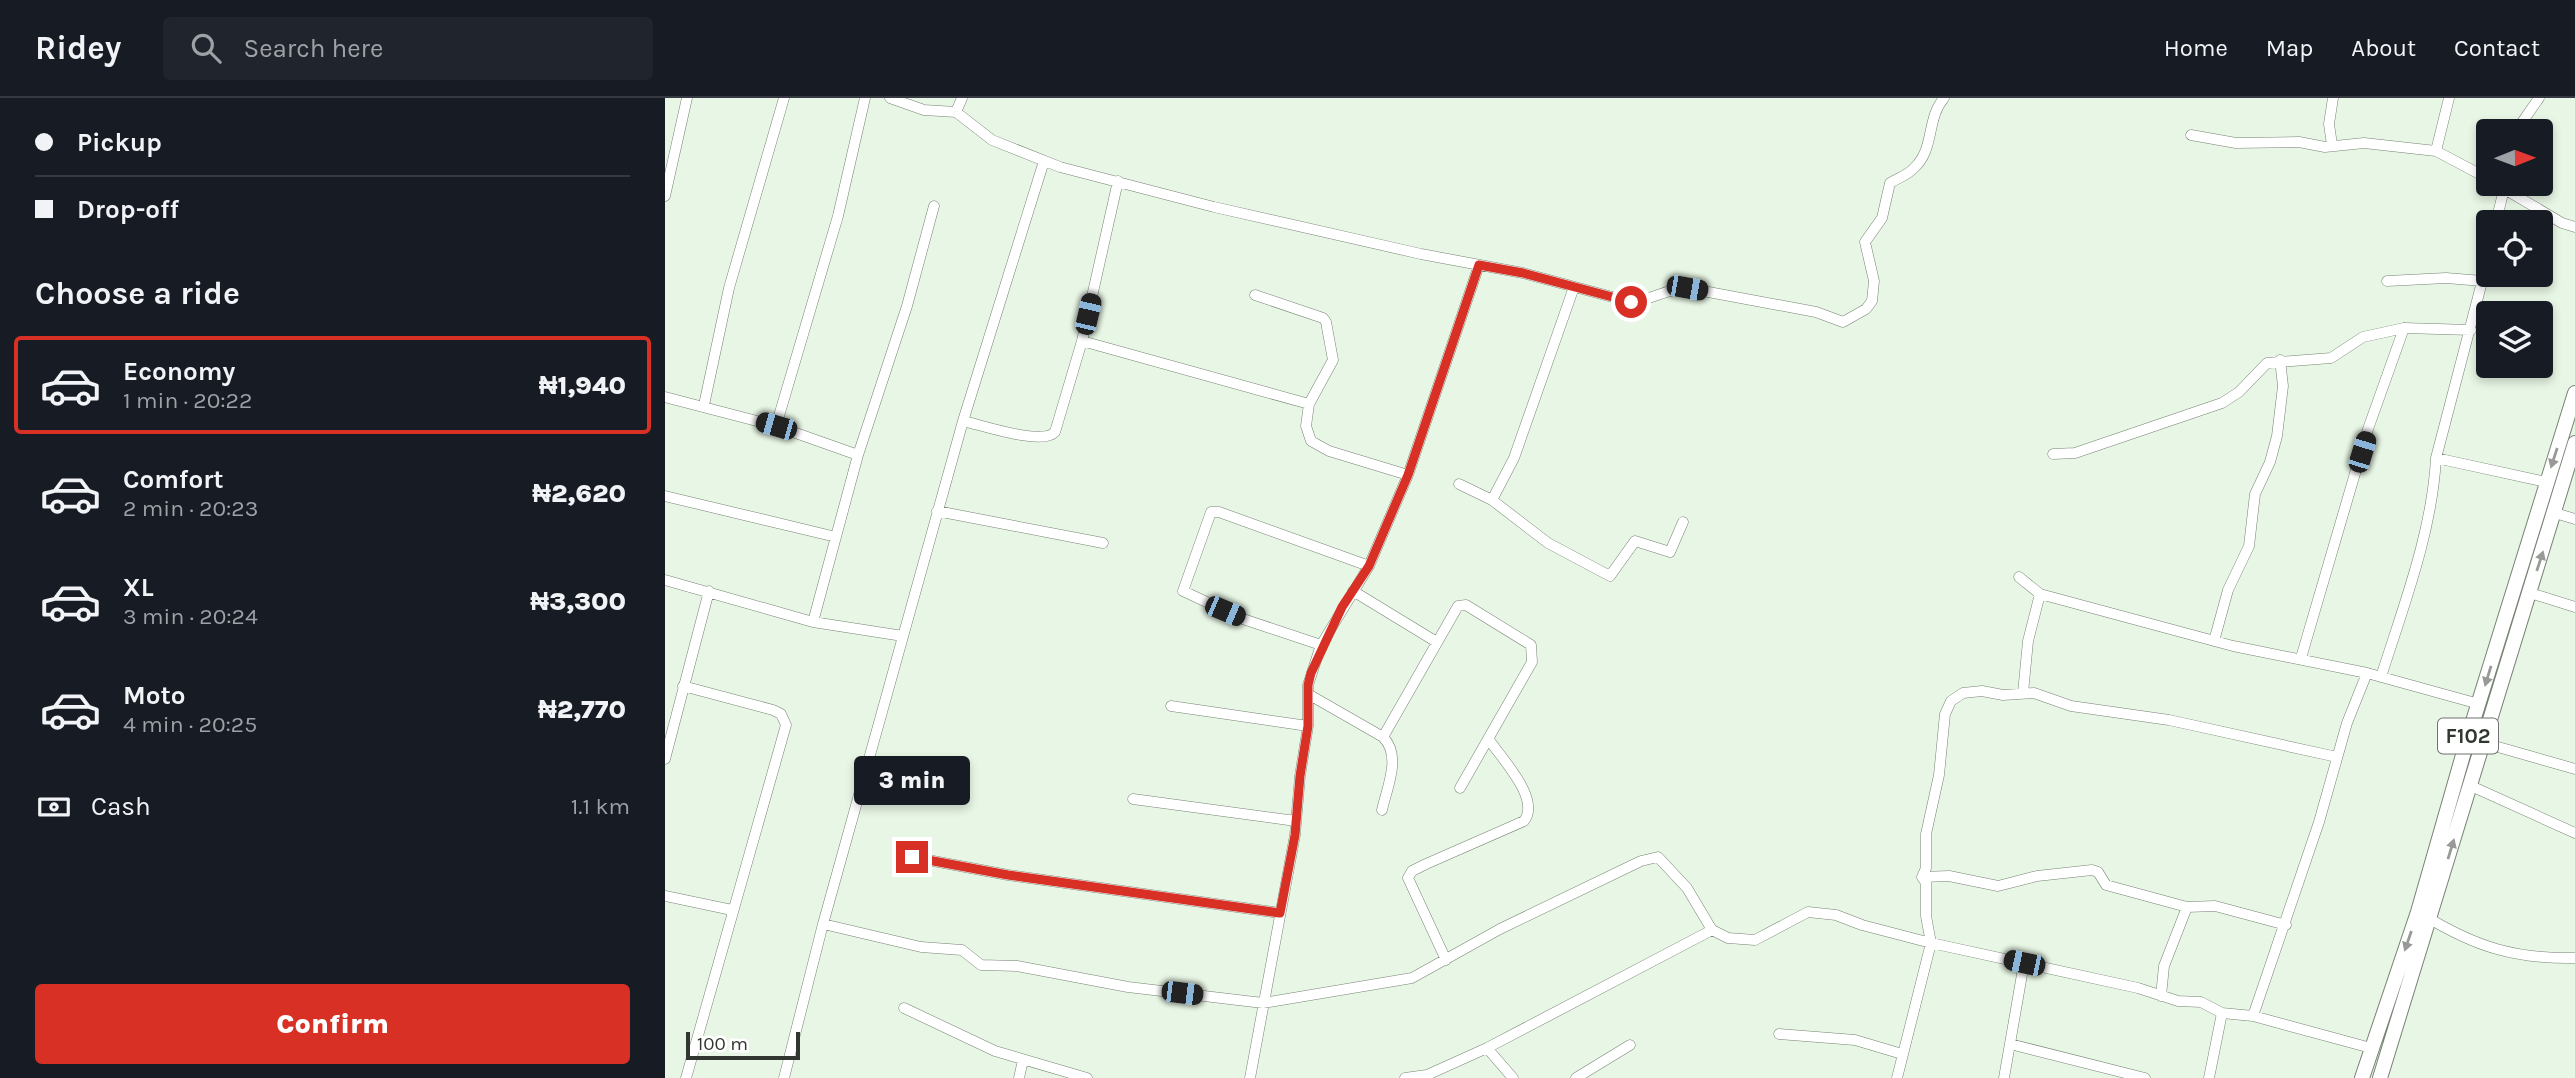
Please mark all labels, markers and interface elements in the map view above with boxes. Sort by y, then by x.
search box [163,17,653,80]
text: Ridey [35,29,121,67]
icon: search [187,29,225,67]
text: Search here [243,33,383,64]
text: Home [2164,34,2228,62]
text: Map [2266,34,2313,62]
text: About [2351,34,2416,62]
text: Contact [2454,34,2540,62]
north arrow [2476,119,2553,196]
map controls [2476,119,2553,378]
text: Pickup [77,127,162,158]
text: Drop-off [77,194,179,225]
button: locate [2476,210,2553,287]
car [1665,274,1710,302]
text: Choose a ride [35,275,240,312]
route start [1615,286,1647,318]
car [1074,291,1103,337]
button: layers [2476,301,2553,378]
icon: car [39,354,102,417]
text: Economy [123,356,235,387]
text: ₦1,940 [539,370,626,401]
text: 1 min · 20:22 [123,387,252,414]
car [753,410,800,442]
car [2346,429,2379,475]
one-way arrow [2548,448,2559,469]
icon: car [39,462,102,525]
text: Comfort [123,464,224,495]
text: ₦2,620 [532,478,626,509]
text: 2 min · 20:23 [123,495,258,522]
one-way arrow [2535,551,2545,572]
icon: car [39,570,102,633]
text: XL [123,572,154,603]
text: ₦3,300 [530,586,626,617]
car [1202,593,1249,629]
text: 3 min · 20:24 [123,603,258,630]
one-way arrow [2482,666,2492,687]
icon: car [39,678,102,741]
text: Moto [123,680,185,711]
text: ₦2,770 [538,694,626,725]
text: 4 min · 20:25 [123,711,257,738]
road number: F102 [2438,718,2498,754]
callout: 3 min [854,756,970,804]
text: 3 min [879,767,945,794]
icon: cash [35,788,73,826]
text: Cash [91,791,151,822]
text: 1.1 km [571,793,630,820]
one-way arrow [2447,838,2457,859]
route end [896,841,928,873]
one-way arrow [2402,930,2413,951]
car [2002,948,2047,978]
car [1160,980,1205,1006]
button: Confirm [35,984,630,1064]
scale bar [686,1029,800,1061]
text: 100 m [697,1033,748,1055]

